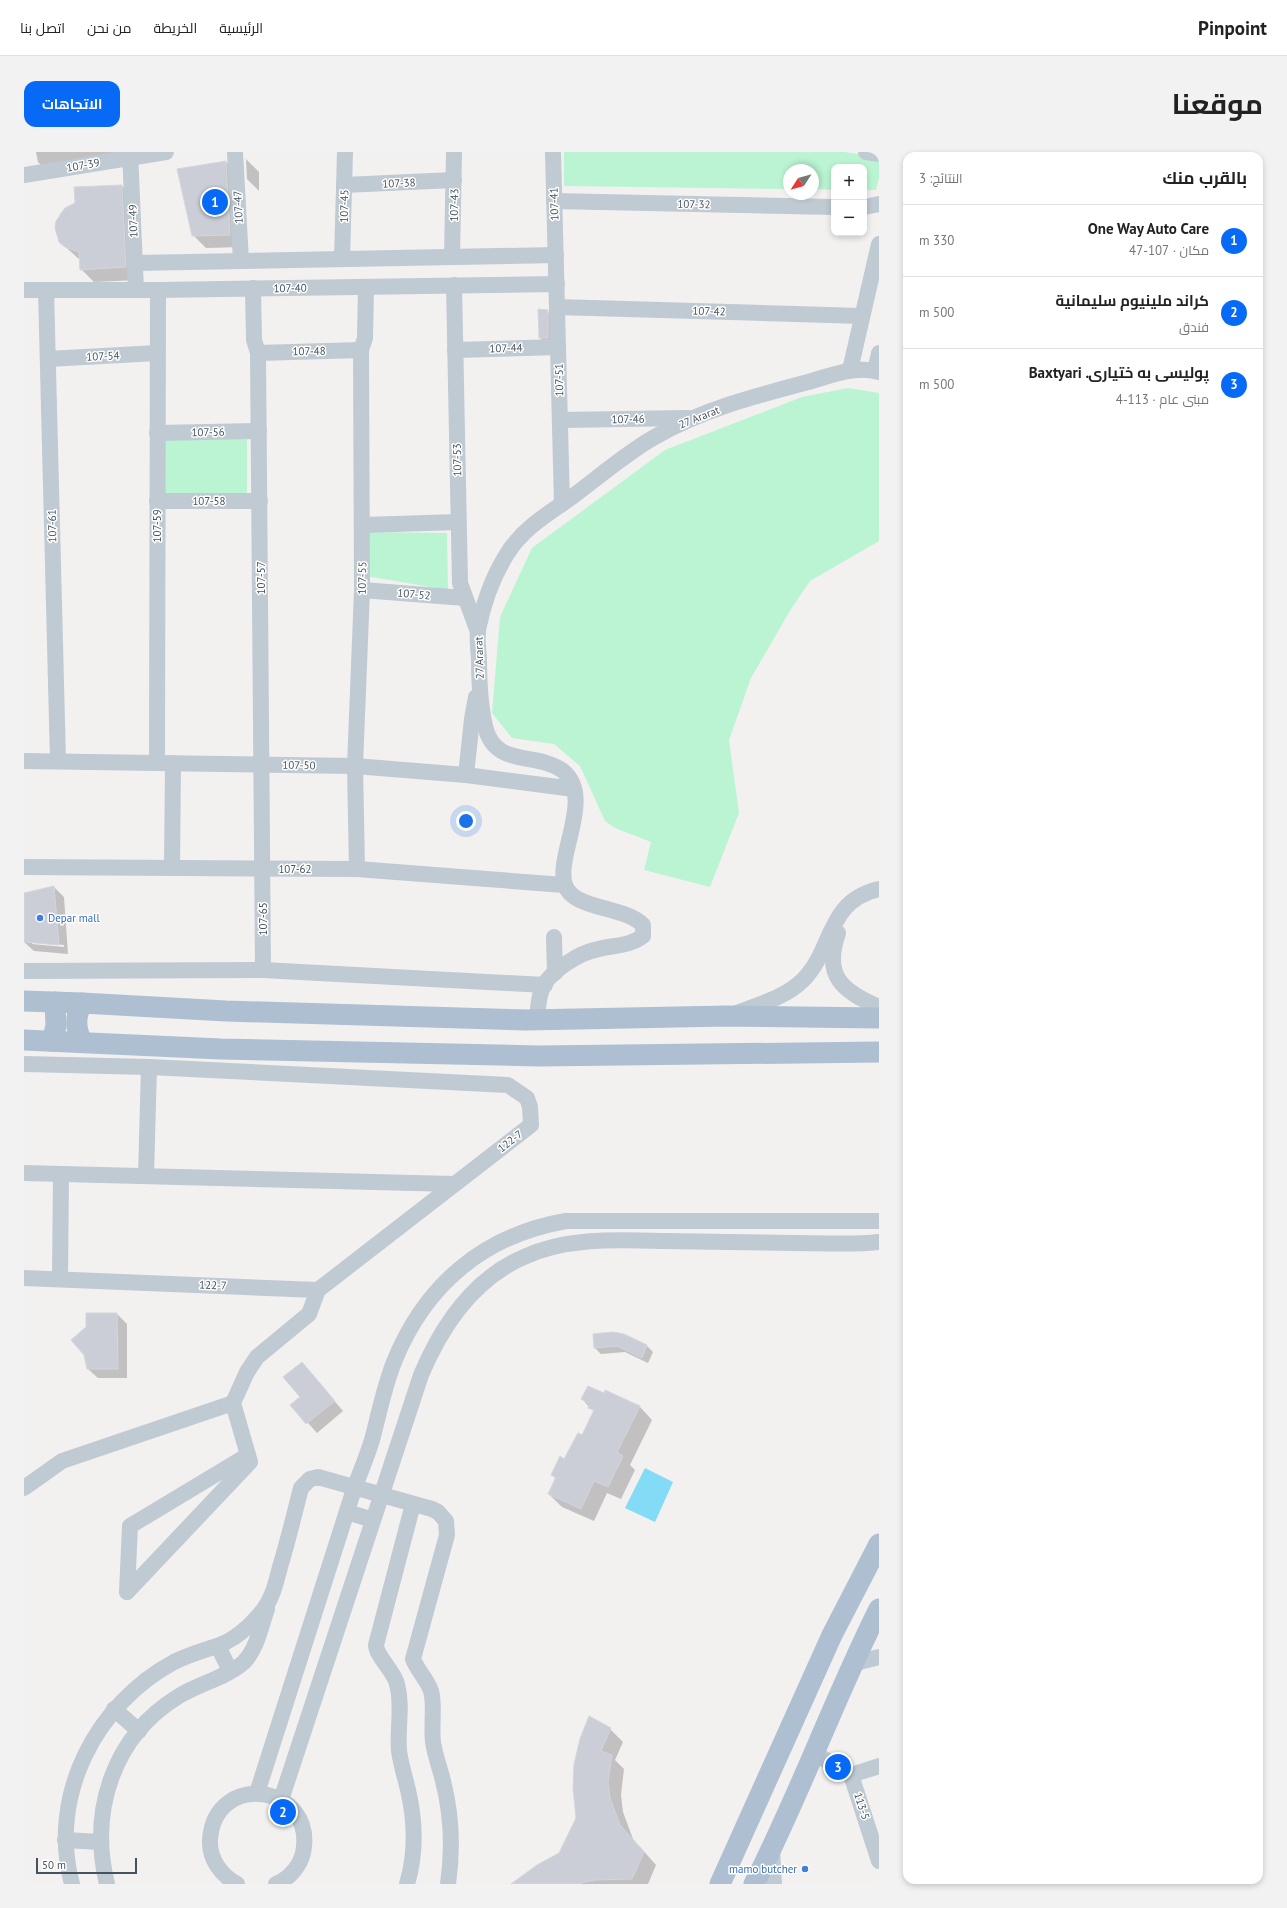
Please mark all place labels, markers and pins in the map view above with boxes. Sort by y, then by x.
pin: 1 [202,187,228,217]
place label: Depar mall [48,911,100,925]
marker: Depar mall [35,913,45,923]
pin: 3 [825,1752,851,1782]
pin: 2 [270,1797,296,1827]
place label: mamo butcher [729,1862,797,1876]
marker: mamo butcher [800,1864,810,1874]

